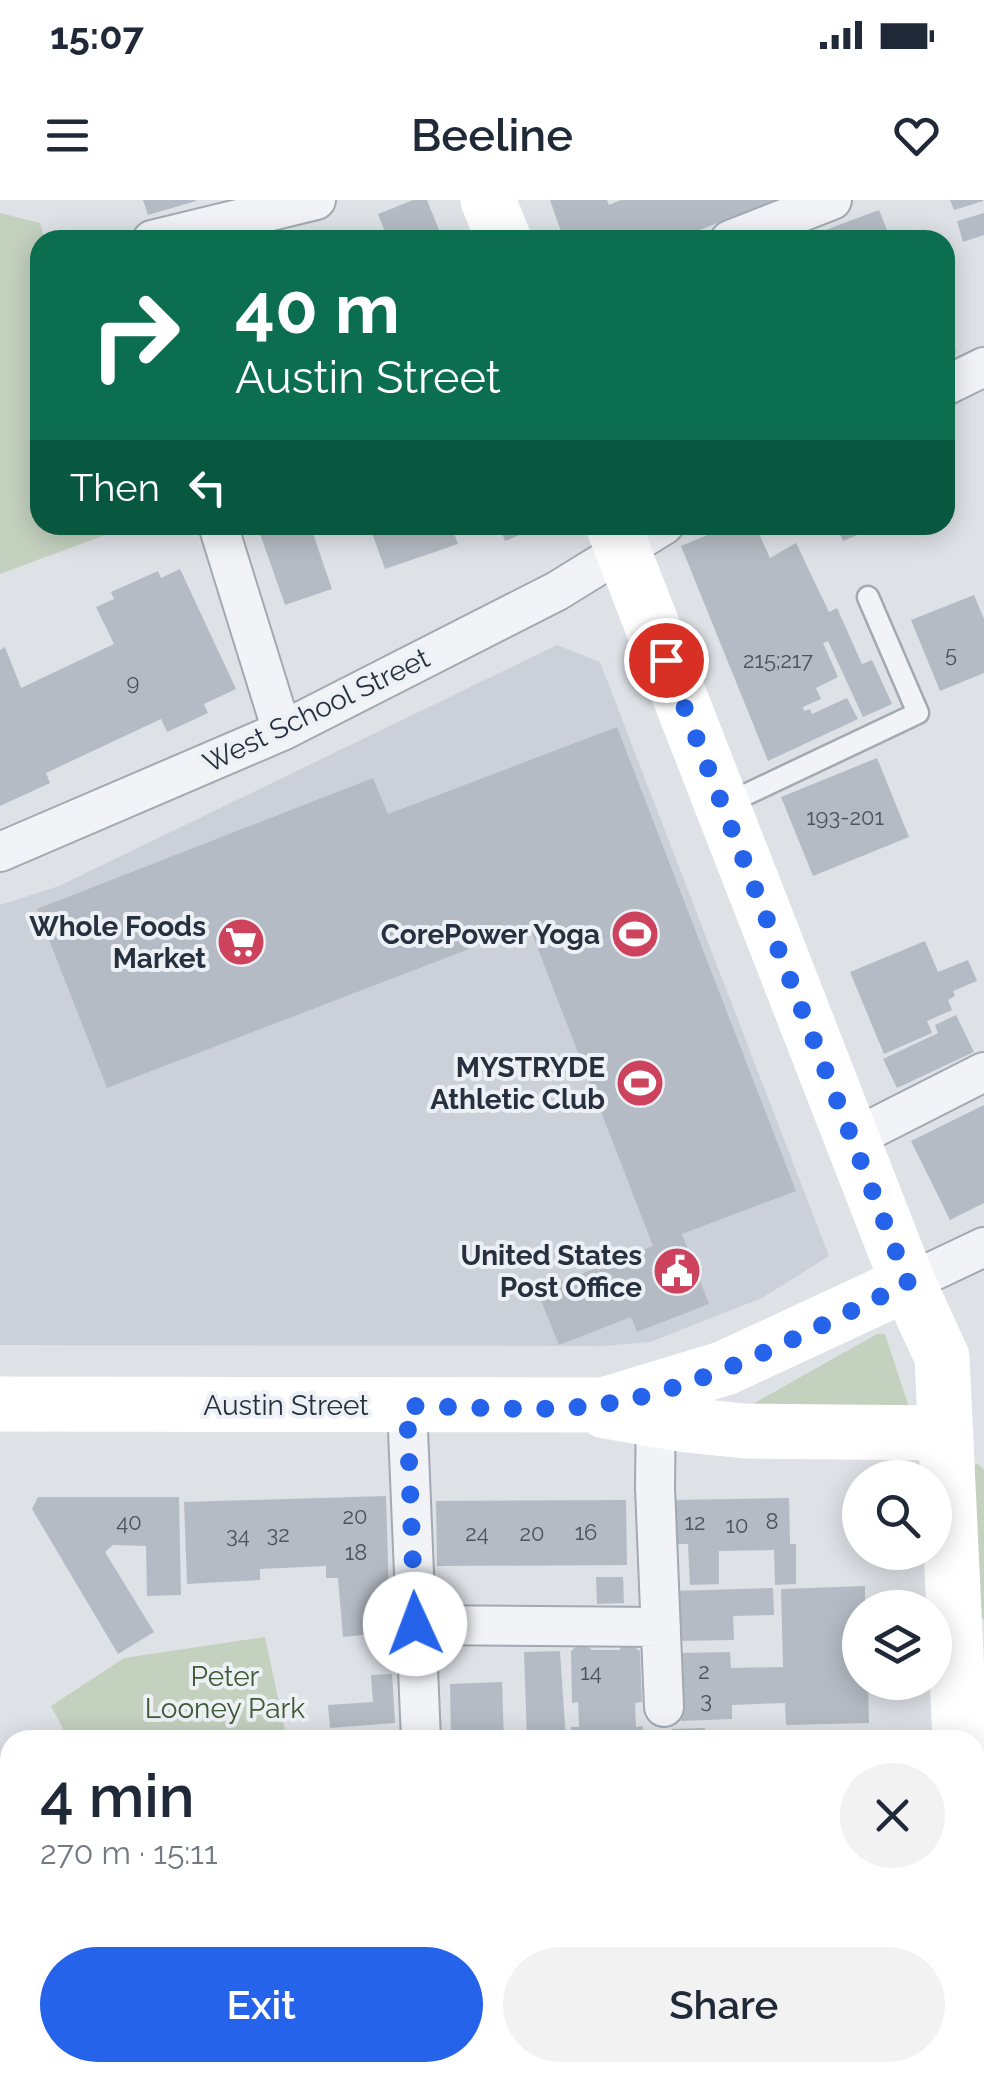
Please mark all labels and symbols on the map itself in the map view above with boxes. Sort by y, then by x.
pin [624,618,709,703]
street label: West School Street [198,641,435,780]
house number: 5 [945,641,957,667]
house number: 215;217 [743,647,813,673]
house number: 9 [127,669,139,695]
house number: 193-201 [806,804,884,830]
sports icon: CorePower Yoga [609,908,661,960]
place label: Whole Foods Market [29,910,206,975]
supermarket icon: Whole Foods Market [215,916,267,968]
place label: CorePower Yoga [381,918,600,951]
place label: MYSTRYDE Athletic Club [430,1051,605,1116]
sports icon: MYSTRYDE Athletic Club [614,1057,666,1109]
place label: United States Post Office [460,1239,642,1304]
public building icon: United States Post Office [651,1245,703,1297]
street label: Austin Street [203,1389,369,1422]
house number: 20 [343,1503,367,1529]
house number: 8 [765,1508,779,1534]
house number: 40 [116,1509,142,1535]
house number: 12 [685,1509,705,1535]
house number: 10 [726,1512,748,1538]
house number: 16 [575,1519,597,1545]
house number: 24 [465,1520,489,1546]
house number: 20 [520,1520,544,1546]
house number: 32 [266,1521,290,1547]
house number: 34 [226,1522,250,1548]
house number: 18 [345,1539,367,1565]
position arrow [363,1572,467,1676]
house number: 2 [698,1658,710,1684]
house number: 14 [580,1659,602,1685]
park label: Peter Looney Park [145,1660,305,1725]
house number: 3 [700,1687,712,1713]

